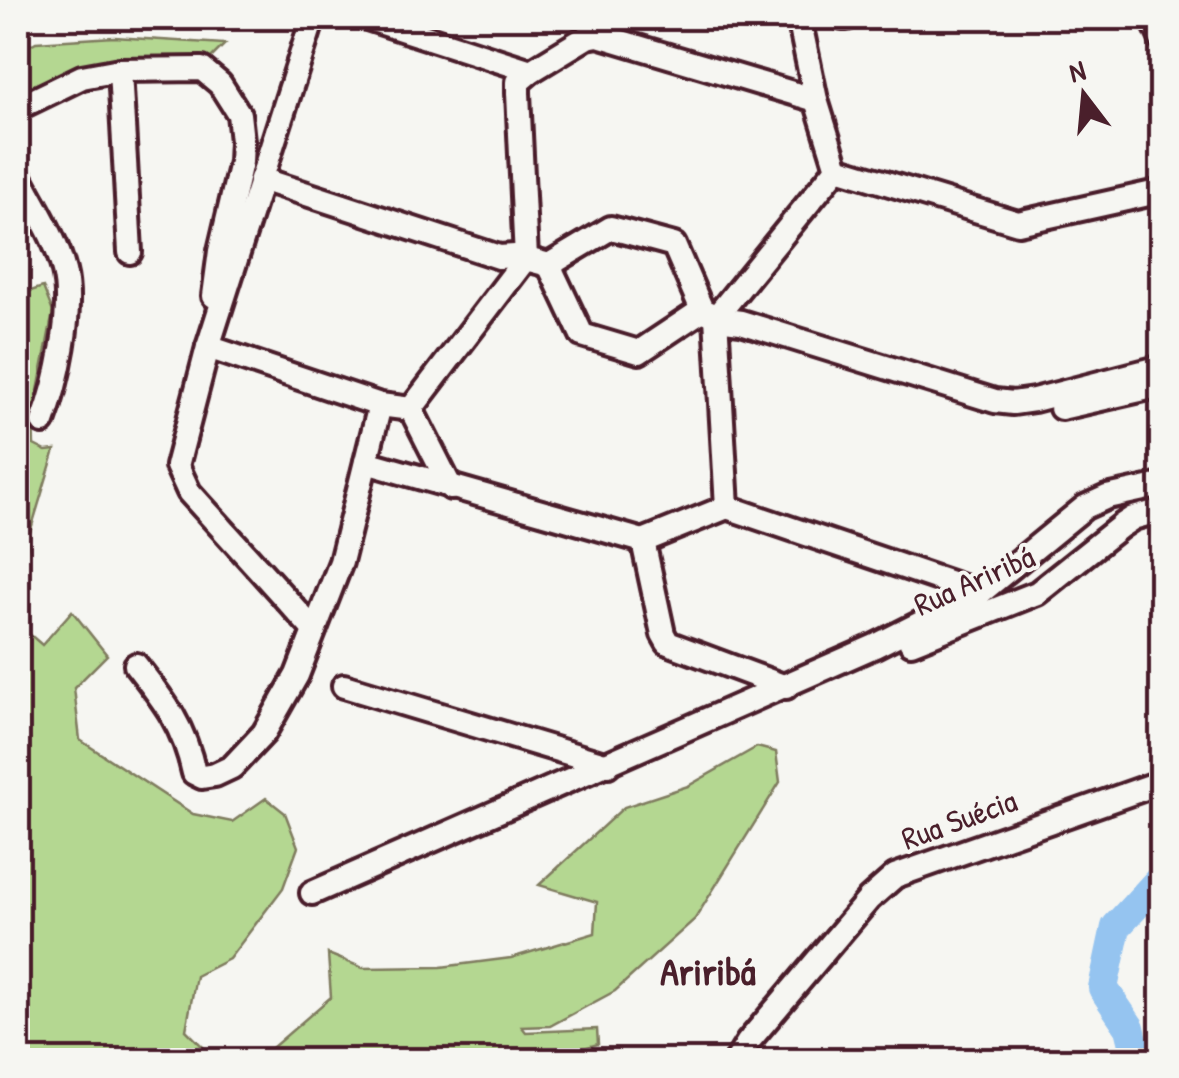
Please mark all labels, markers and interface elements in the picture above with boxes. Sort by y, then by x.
north arrow [1034,45,1134,145]
text: N [1065,51,1090,91]
street label: Rua Ariribá [907,534,1041,626]
street label: Rua Suécia [895,778,1023,860]
district label: Ariribá [660,945,756,997]

